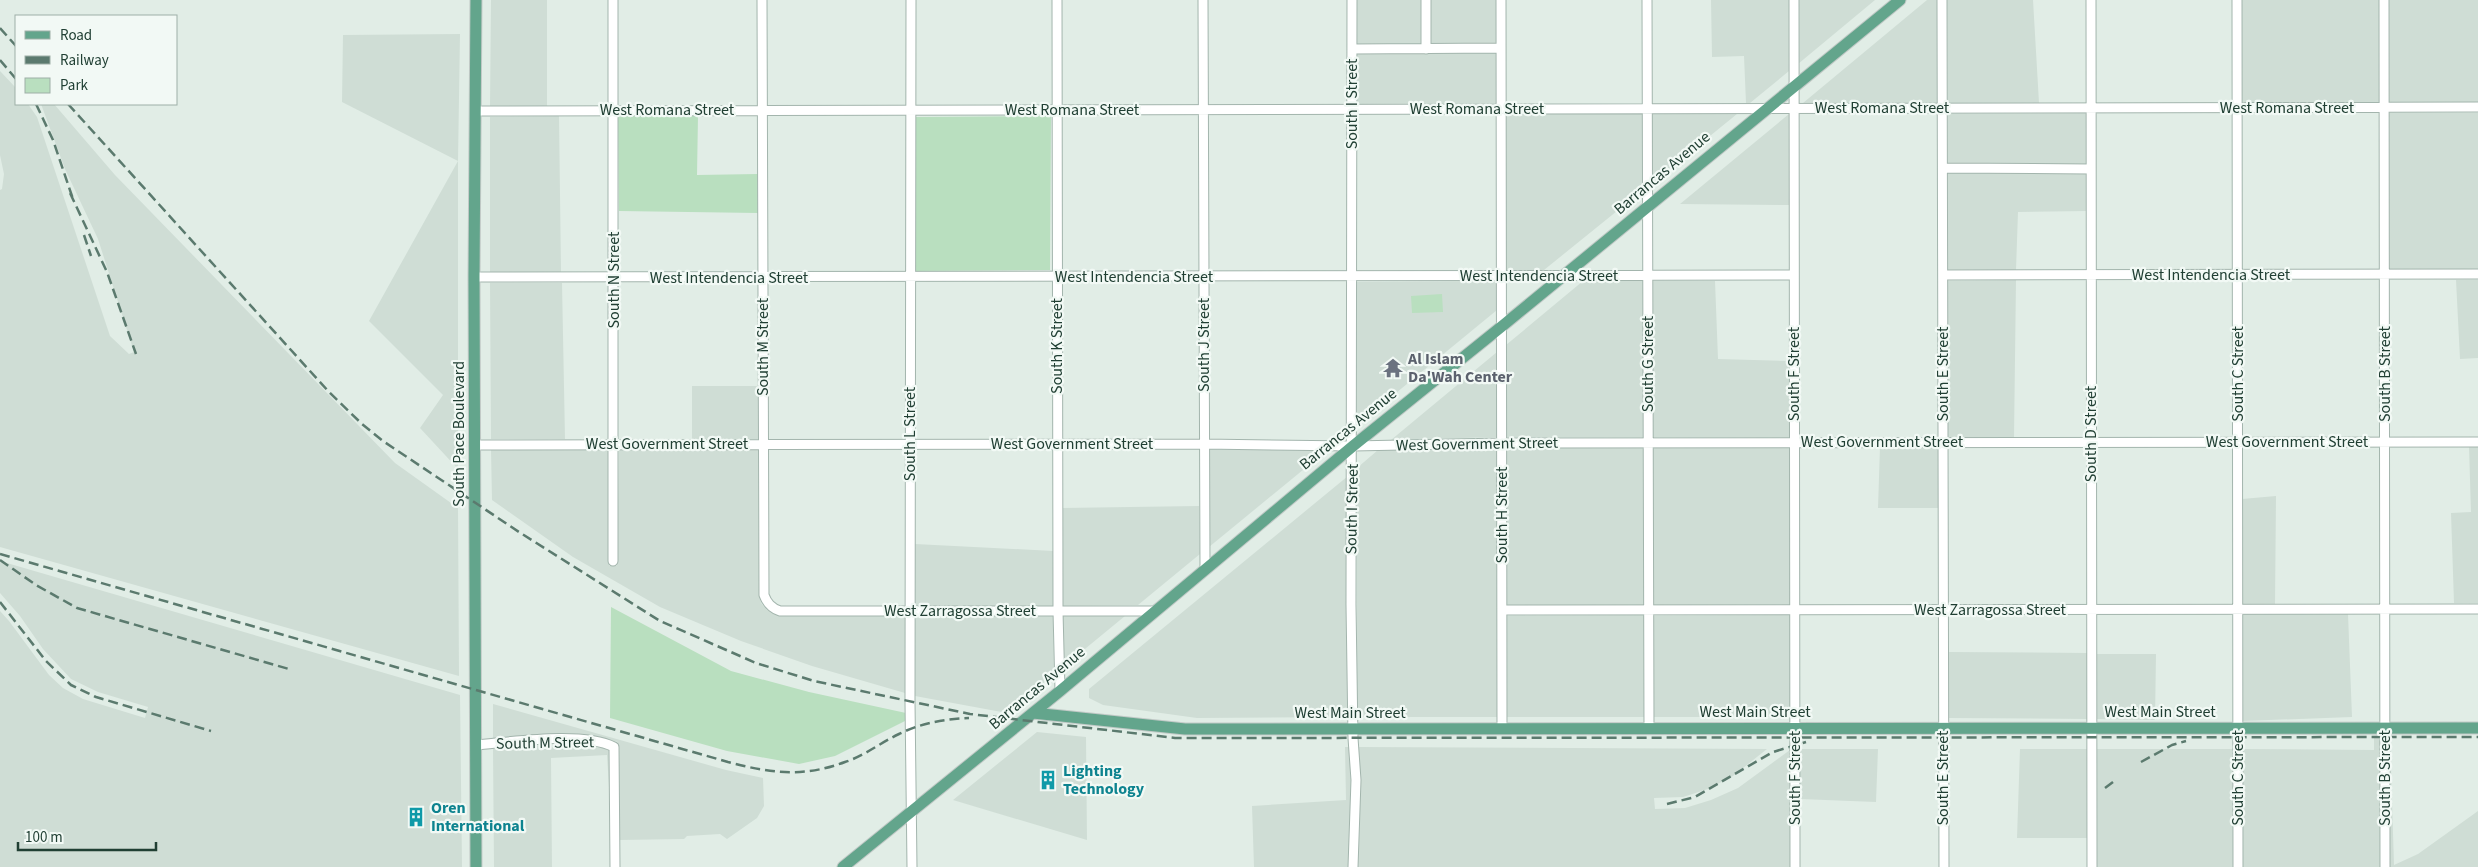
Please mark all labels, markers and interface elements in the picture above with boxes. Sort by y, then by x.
legend [15,15,178,105]
text: Road [60,25,92,46]
text: Railway [60,50,109,71]
street label: South I Street [1341,58,1363,149]
text: Park [60,75,89,96]
street label: West Romana Street [1815,97,1950,119]
street label: West Romana Street [2220,97,2355,119]
street label: West Romana Street [1410,98,1545,120]
street label: West Romana Street [600,99,735,121]
street label: West Romana Street [1005,99,1140,121]
street label: Barrancas Avenue [1609,126,1715,220]
street label: South N Street [603,231,625,328]
street label: West Intendencia Street [2132,264,2291,286]
street label: West Intendencia Street [1460,265,1619,287]
street label: West Intendencia Street [1055,266,1214,288]
street label: West Intendencia Street [650,267,809,289]
street label: South M Street [752,297,774,396]
street label: South J Street [1193,297,1215,392]
street label: South K Street [1046,298,1068,394]
street label: South G Street [1637,315,1659,412]
street label: South B Street [2374,325,2396,422]
street label: South F Street [1783,326,1805,421]
street label: South E Street [1932,326,1954,421]
street label: South C Street [2227,326,2249,422]
place label: Al Islam Da'Wah Center [1407,348,1513,388]
temple icon: Al Islam Da'Wah Center [1382,357,1404,379]
street label: South Pace Boulevard [448,361,470,507]
street label: Barrancas Avenue [1295,383,1401,475]
street label: South D Street [2080,385,2102,482]
street label: South L Street [899,386,921,481]
street label: West Government Street [1801,431,1964,453]
street label: West Government Street [2206,431,2369,453]
street label: West Government Street [1396,432,1559,456]
street label: West Government Street [586,433,749,455]
street label: West Government Street [991,433,1154,455]
street label: South I Street [1340,463,1364,555]
street label: South H Street [1491,466,1513,563]
street label: West Zarragossa Street [1914,599,2067,621]
street label: West Zarragossa Street [884,600,1037,622]
street label: Barrancas Avenue [984,641,1090,735]
street label: West Main Street [1699,701,1811,723]
street label: West Main Street [2104,701,2216,723]
street label: West Main Street [1294,702,1406,724]
street label: South B Street [2374,729,2396,826]
street label: South F Street [1784,730,1806,825]
street label: South E Street [1932,730,1954,825]
street label: South C Street [2227,730,2249,826]
street label: South M Street [496,731,595,755]
place label: Lighting Technology [1063,760,1145,800]
building icon: Lighting Technology [1037,769,1059,791]
place label: Oren International [431,797,525,837]
building icon: Oren International [405,806,427,828]
scale bar [18,820,155,852]
text: 100 m [25,827,63,848]

